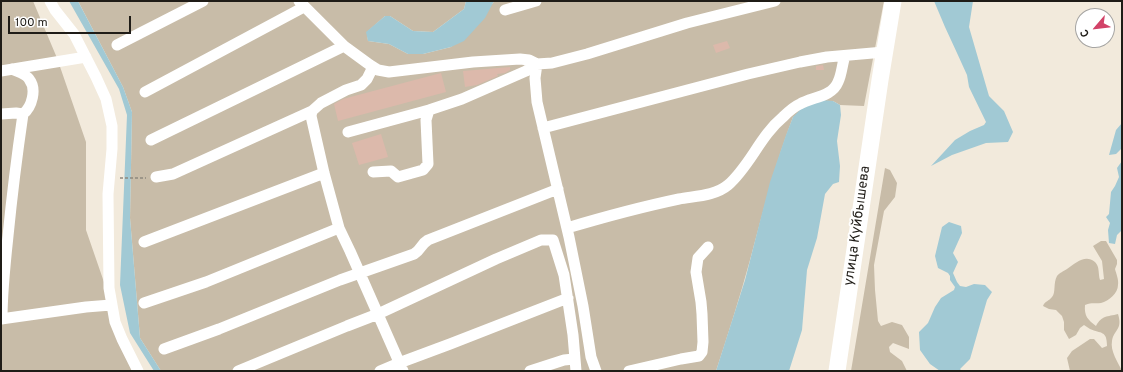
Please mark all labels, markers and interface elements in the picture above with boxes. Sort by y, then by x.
scale bar [10,8,133,34]
north arrow [1075,8,1115,48]
text: 100 m [15,15,48,31]
text: С [1077,27,1093,40]
street label: улица Куйбышева [841,165,875,287]

